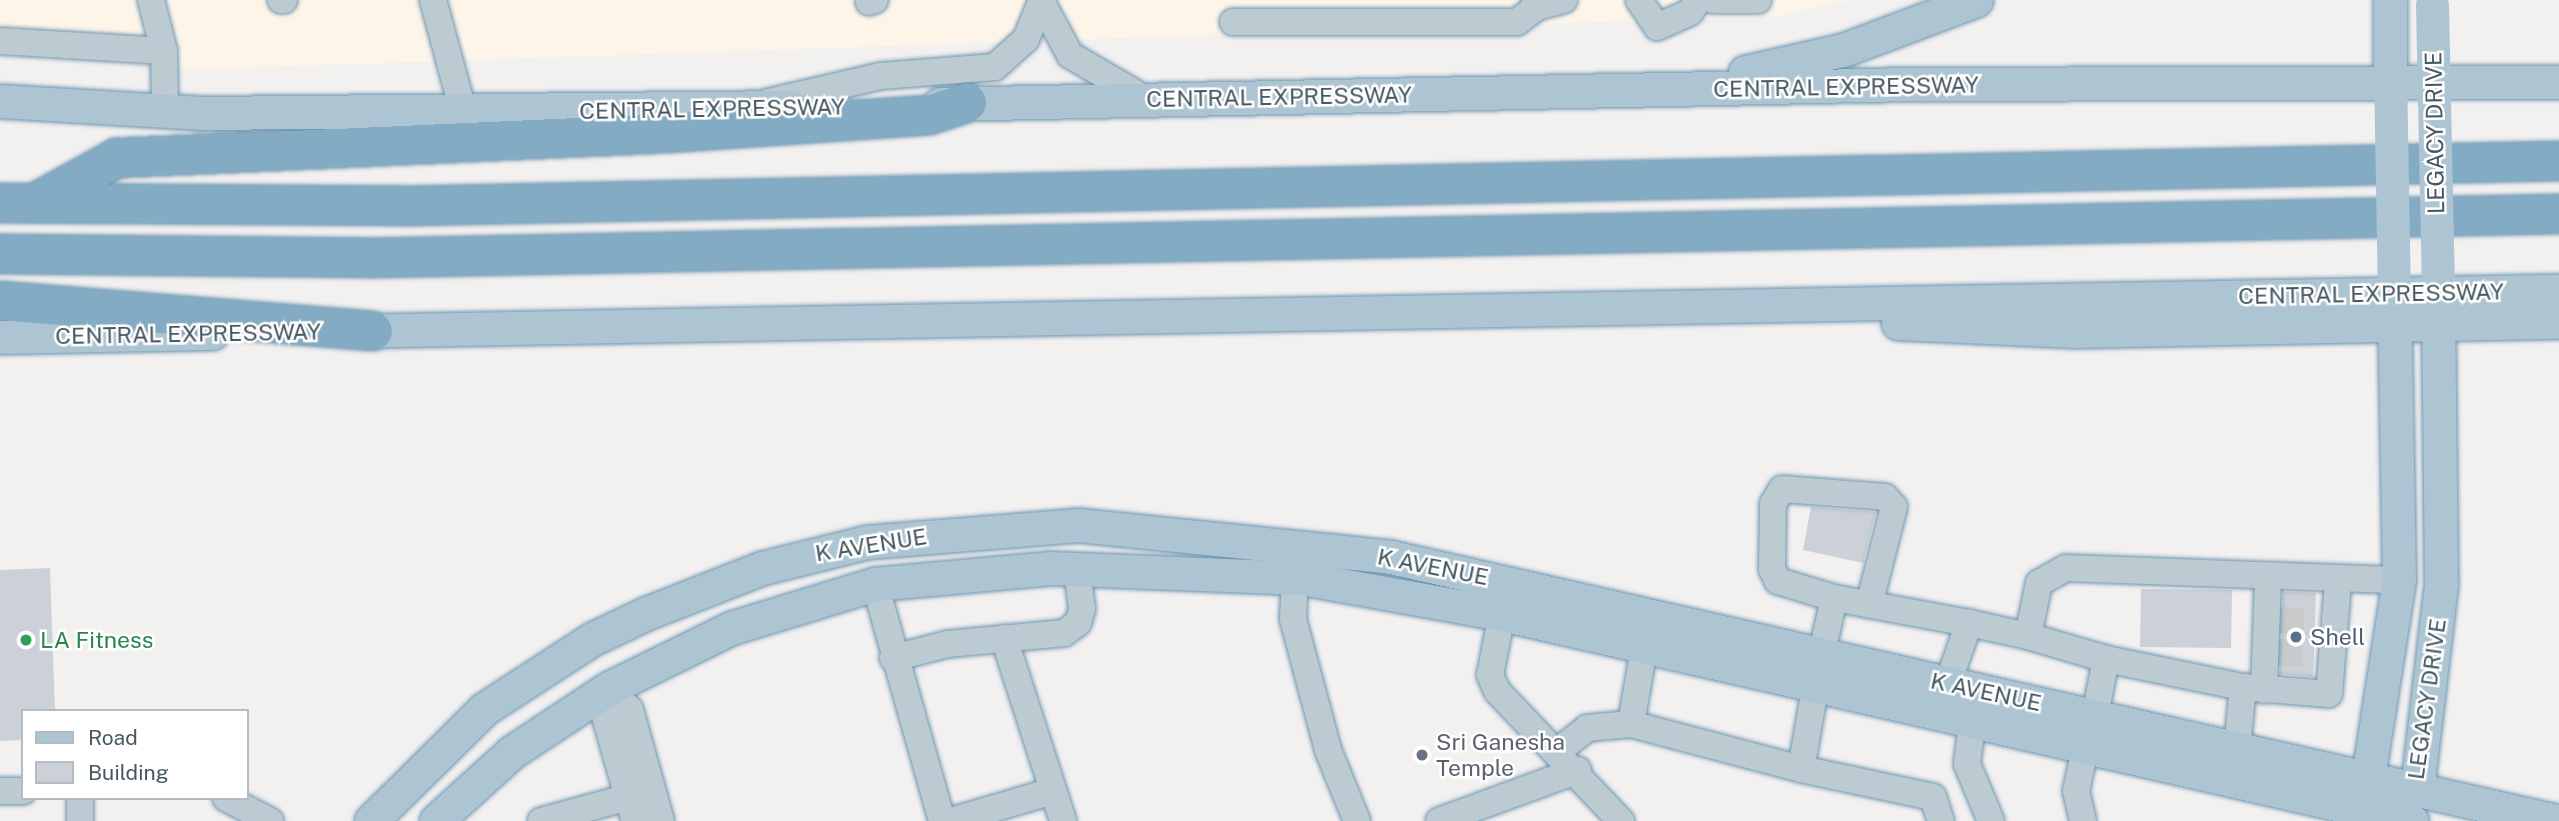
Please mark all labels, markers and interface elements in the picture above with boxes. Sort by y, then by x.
street label: LEGACY DRIVE [2420,51,2450,215]
street label: CENTRAL EXPRESSWAY [1713,71,1979,103]
street label: CENTRAL EXPRESSWAY [1146,81,1412,113]
street label: CENTRAL EXPRESSWAY [579,93,845,125]
street label: CENTRAL EXPRESSWAY [2238,278,2504,310]
street label: CENTRAL EXPRESSWAY [55,318,321,350]
street label: K AVENUE [813,523,929,567]
street label: K AVENUE [1375,543,1491,591]
street label: LEGACY DRIVE [2402,617,2452,781]
place label: Shell [2310,623,2365,651]
place label: LA Fitness [40,626,153,654]
marker: Shell [2288,629,2304,645]
marker: LA Fitness [18,632,34,648]
street label: K AVENUE [1928,667,2044,717]
legend [21,709,248,800]
text: Road [88,725,138,750]
place label: Sri Ganesha Temple [1436,728,1565,782]
marker: Sri Ganesha Temple [1414,747,1430,763]
text: Building [88,760,169,785]

